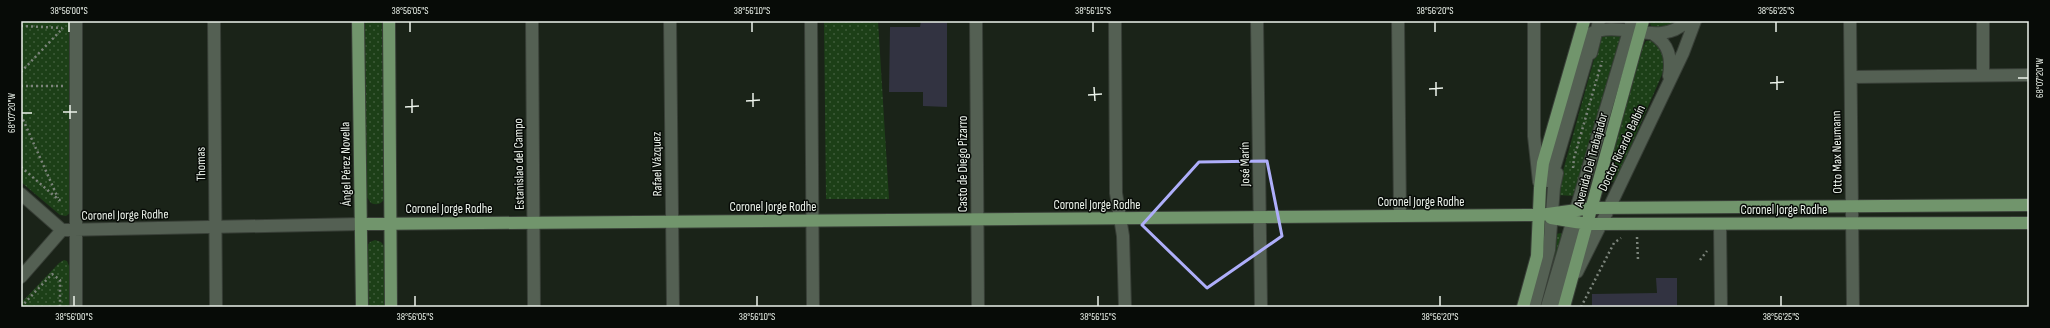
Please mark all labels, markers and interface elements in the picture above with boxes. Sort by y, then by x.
text: 38°56'00"S [50,5,88,17]
text: 38°56'05"S [391,5,429,17]
text: 38°56'10"S [734,5,770,17]
text: 38°56'15"S [1075,5,1111,17]
text: 38°56'20"S [1416,5,1454,17]
text: 38°56'25"S [1758,5,1794,17]
text: 68°07'20"W [2034,58,2046,98]
text: 68°07'20"W [6,93,18,133]
street label: Doctor Ricardo Balbín [1595,102,1649,194]
street label: Otto Max Neumann [1828,110,1846,194]
street label: Avenida Del Trabajador [1570,111,1611,210]
street label: Casto de Diego Pizarro [955,116,971,212]
street label: Estanislao del Campo [510,118,528,210]
street label: Ángel Pérez Novella [337,122,355,207]
street label: Rafael Vázquez [648,131,666,197]
street label: José Marín [1237,142,1253,187]
street label: Thomas [193,146,209,181]
street label: Coronel Jorge Rodhe [1377,194,1465,210]
street label: Coronel Jorge Rodhe [1053,197,1141,213]
street label: Coronel Jorge Rodhe [729,199,817,215]
street label: Coronel Jorge Rodhe [405,201,493,217]
street label: Coronel Jorge Rodhe [1740,202,1828,218]
street label: Coronel Jorge Rodhe [81,206,169,224]
text: 38°56'00"S [55,311,93,323]
text: 38°56'05"S [396,311,434,323]
text: 38°56'10"S [739,311,775,323]
text: 38°56'15"S [1080,311,1116,323]
text: 38°56'20"S [1421,311,1459,323]
text: 38°56'25"S [1763,311,1799,323]

